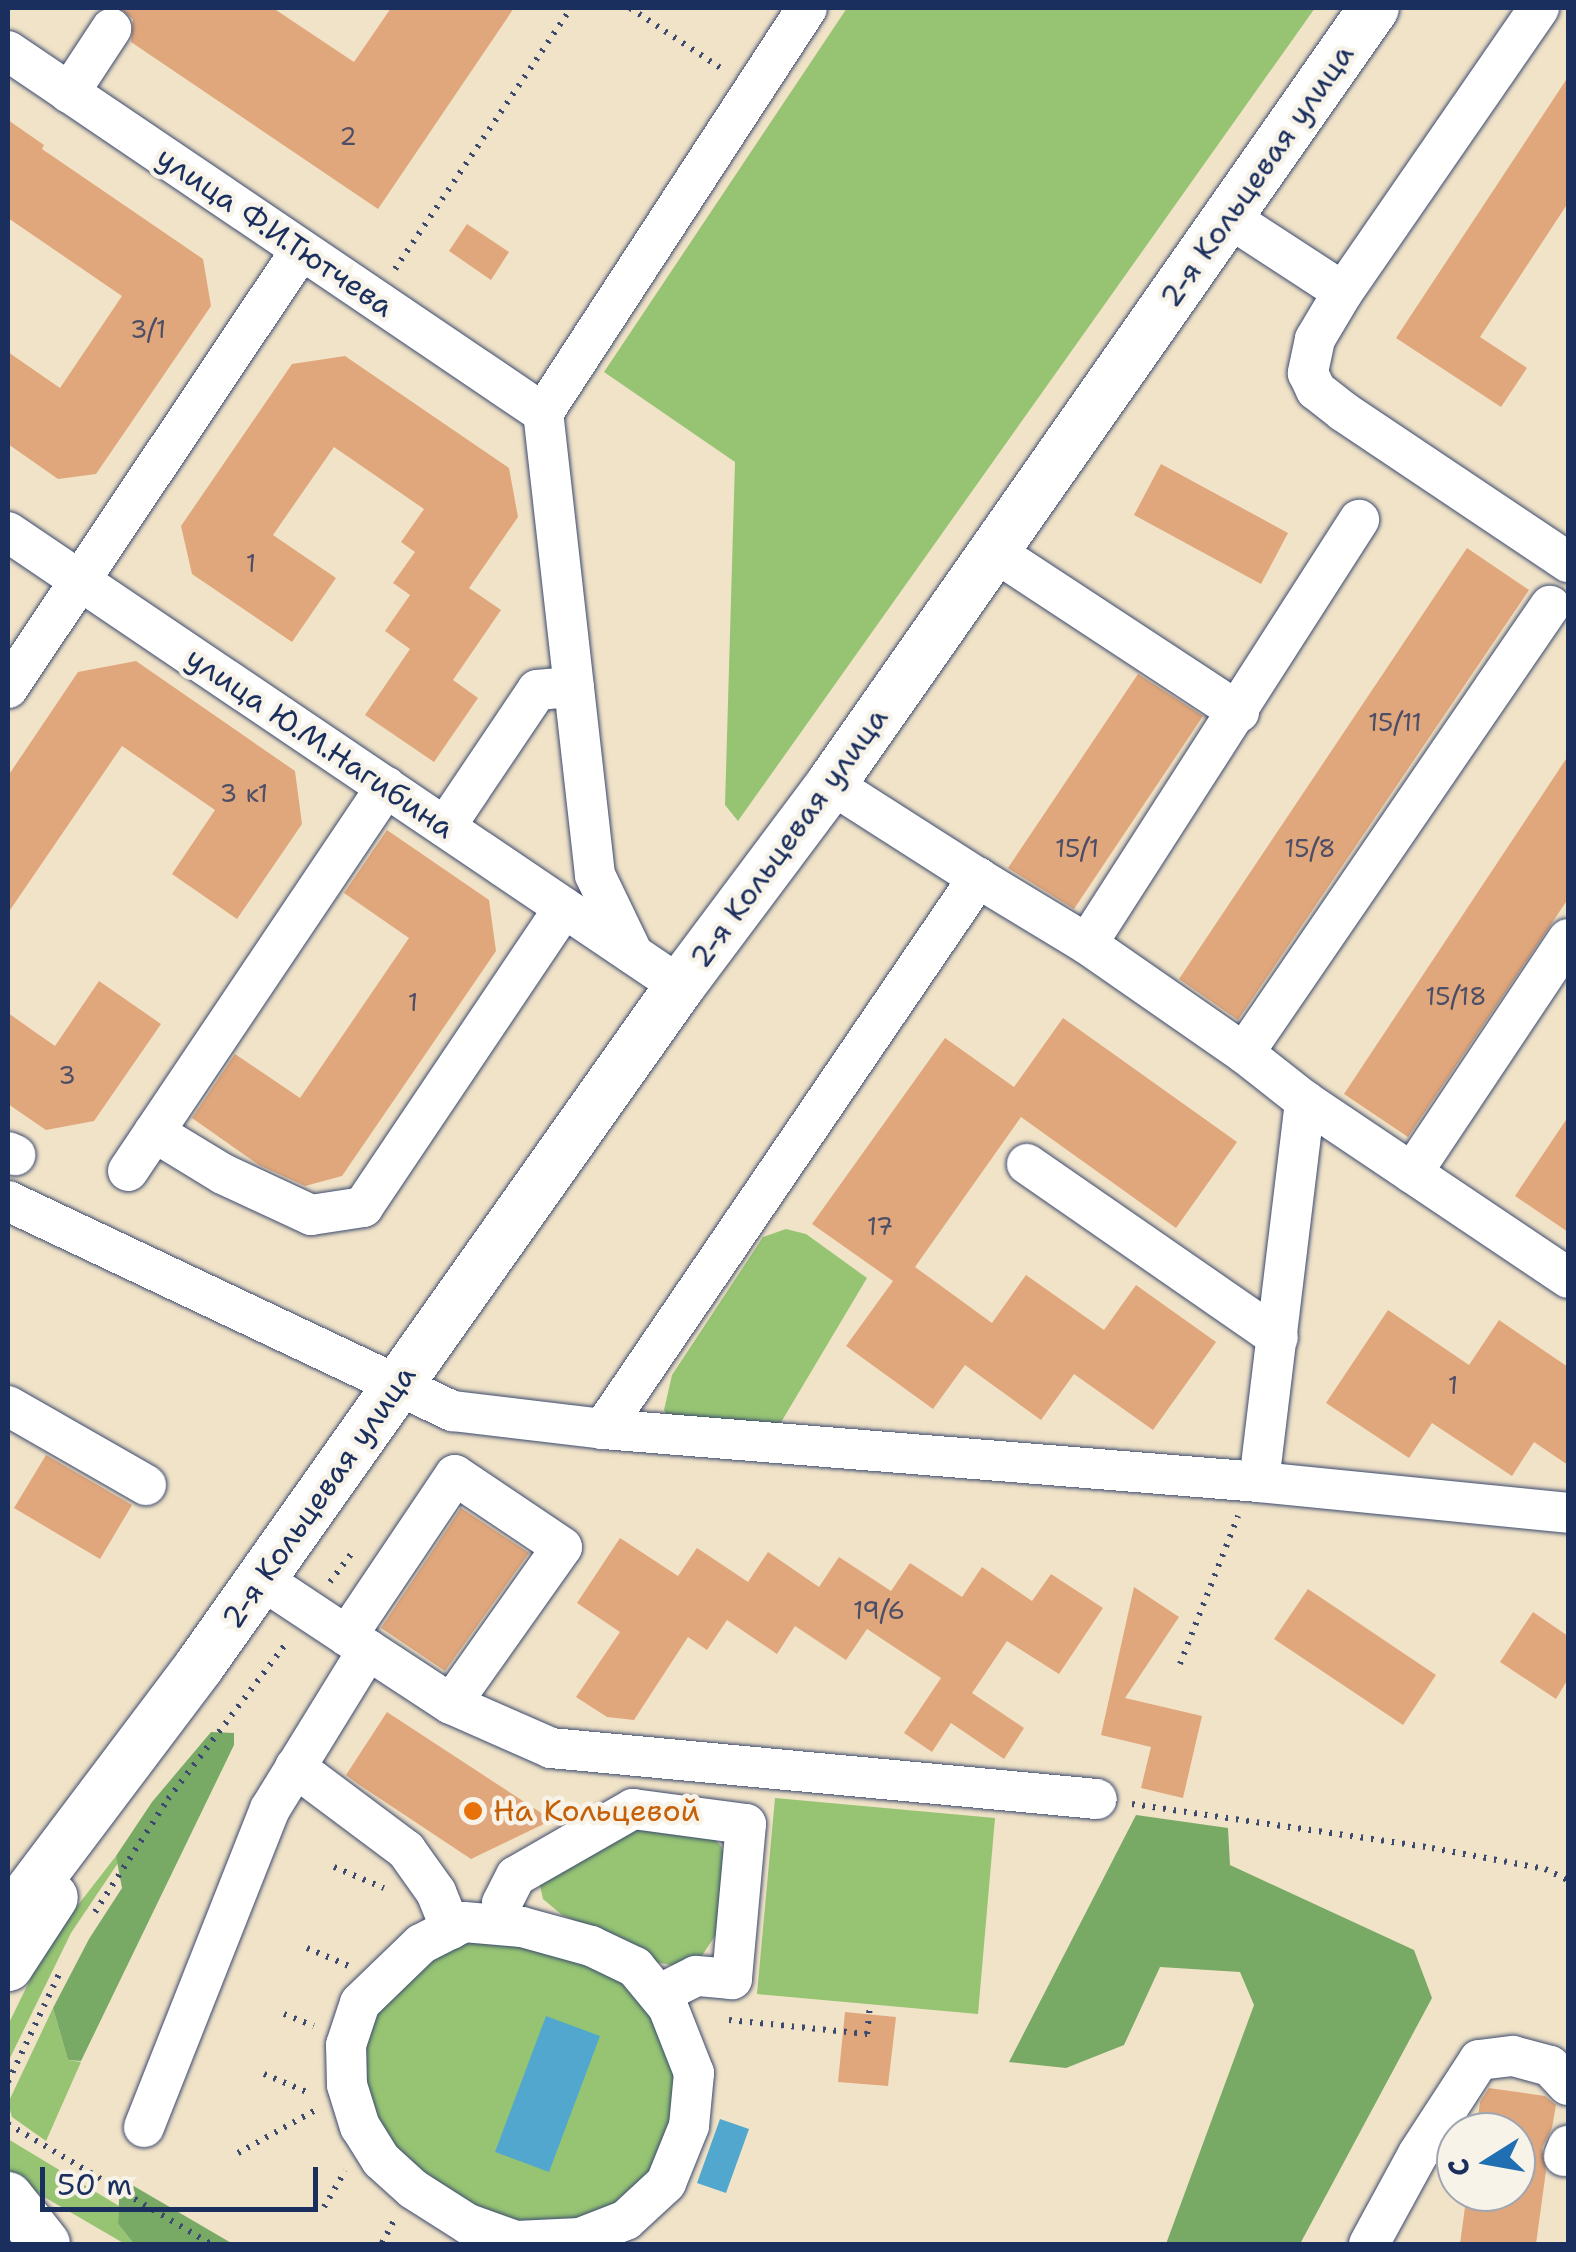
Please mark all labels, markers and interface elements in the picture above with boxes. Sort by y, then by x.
street label: 2-я Кольцевая улица [1153,38,1361,314]
house number: 2 [339,121,357,151]
street label: улица Ф.И.Тютчева [150,139,400,325]
house number: 3/1 [130,314,166,344]
house number: 1 [246,548,256,578]
street label: улица Ю.М.Нагибина [179,640,461,846]
street label: 2-я Кольцевая улица [683,701,895,975]
house number: 15/11 [1368,707,1422,737]
house number: 3 к1 [220,778,268,808]
house number: 15/1 [1055,833,1099,863]
house number: 15/8 [1284,833,1336,863]
house number: 15/18 [1425,981,1487,1011]
house number: 1 [408,987,418,1017]
house number: 3 [58,1060,76,1090]
house number: 17 [867,1211,893,1241]
street label: 2-я Кольцевая улица [215,1359,423,1635]
house number: 1 [1448,1370,1458,1400]
house number: 19/6 [853,1595,905,1625]
place label: На Кольцевой [493,1793,700,1829]
marker: На Кольцевой [462,1800,484,1822]
north arrow [1436,2112,1536,2212]
scale bar [45,2147,322,2209]
text: С [1438,2155,1479,2179]
text: 50 m [57,2164,132,2205]

